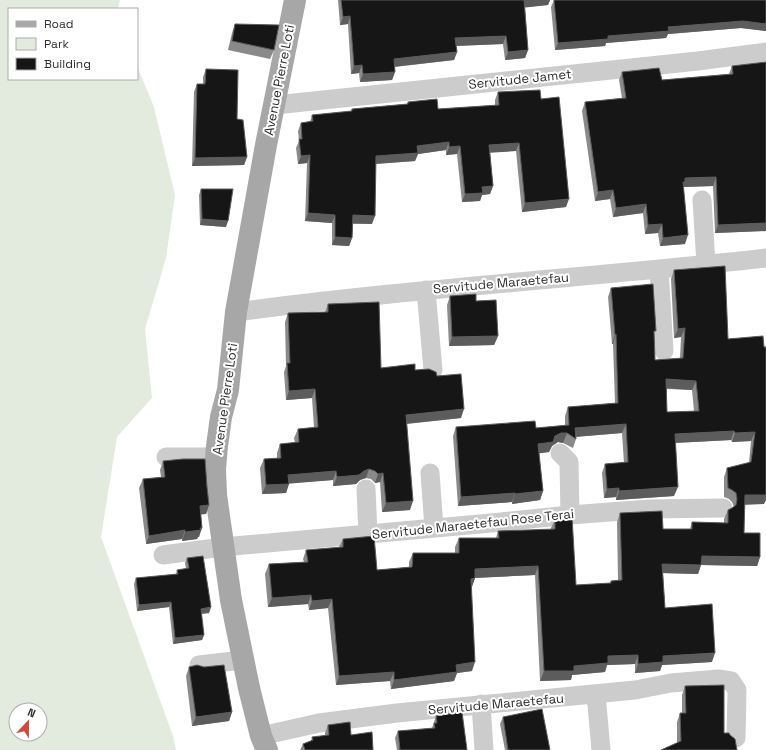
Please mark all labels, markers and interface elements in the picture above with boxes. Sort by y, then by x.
legend [8,8,138,80]
text: Road [44,16,73,32]
street label: Avenue Pierre Loti [260,23,298,137]
text: Park [44,36,69,52]
text: Building [44,56,91,72]
street label: Servitude Jamet [468,65,572,93]
street label: Servitude Maraetefau [432,269,570,297]
street label: Avenue Pierre Loti [209,342,241,456]
street label: Servitude Maraetefau Rose Terai [371,505,575,543]
street label: Servitude Maraetefau [427,690,565,718]
north arrow [8,702,48,742]
text: N [26,705,38,721]

